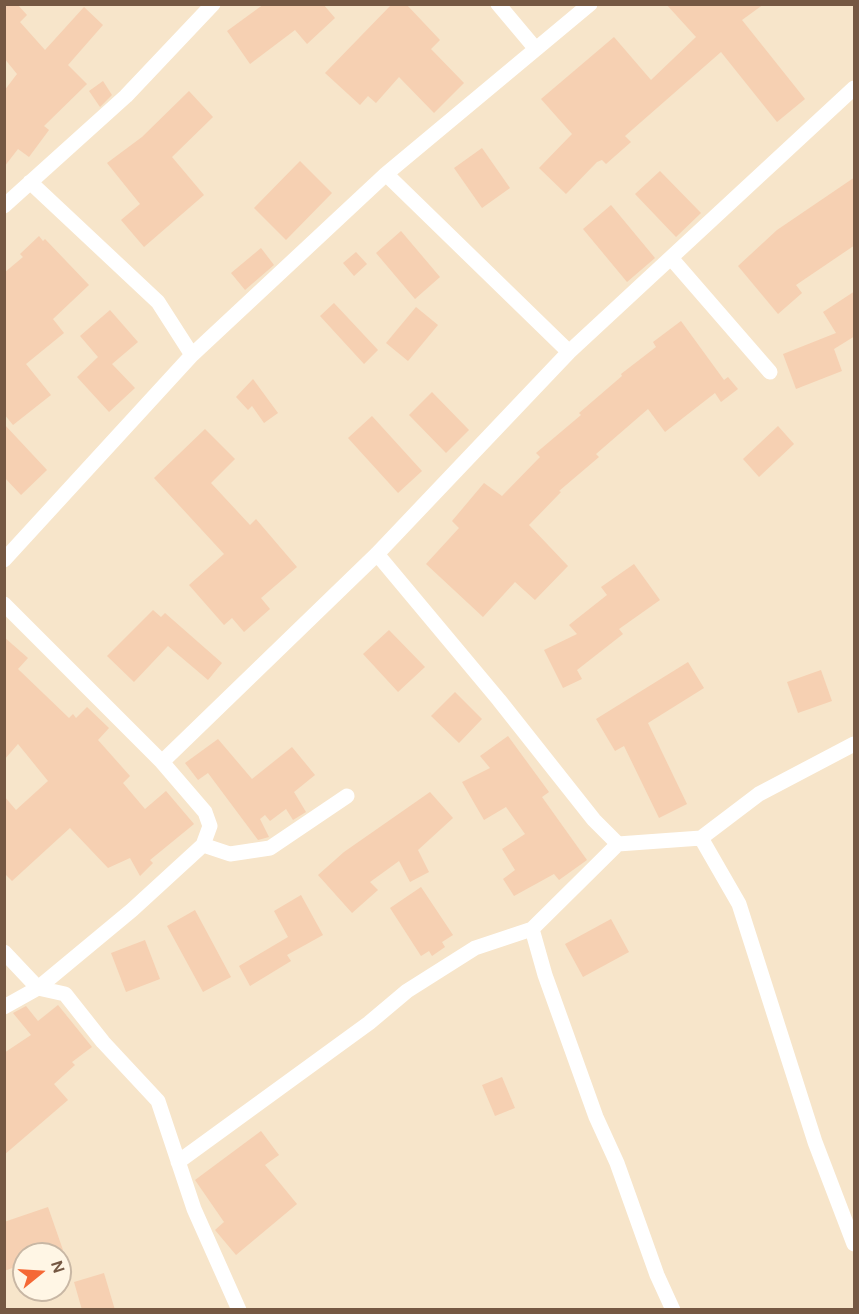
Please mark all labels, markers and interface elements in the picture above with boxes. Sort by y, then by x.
north arrow [12,1242,72,1302]
text: N [46,1258,69,1276]

